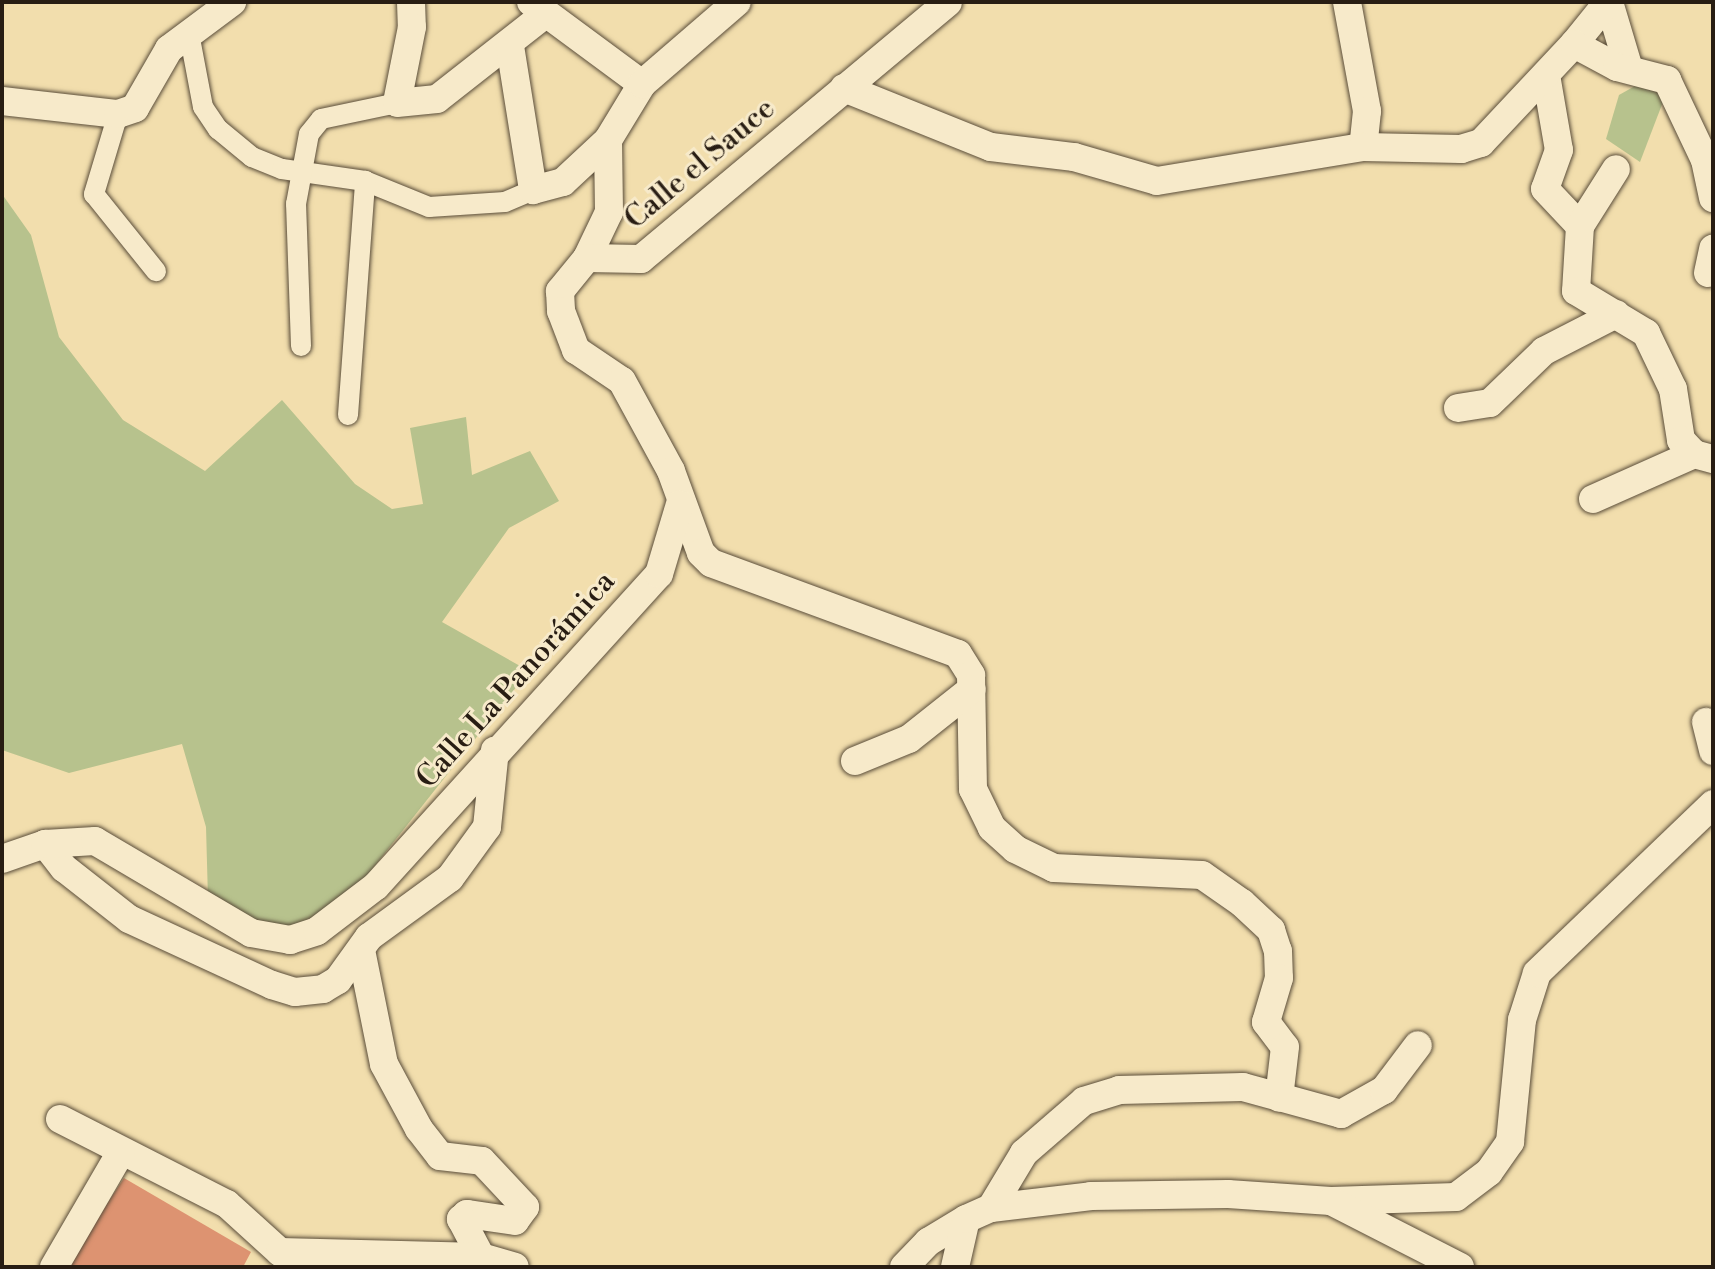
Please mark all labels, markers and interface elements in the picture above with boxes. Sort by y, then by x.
street label: Calle el Sauce [618,91,782,237]
street label: Calle La Panorámica [409,564,623,796]

